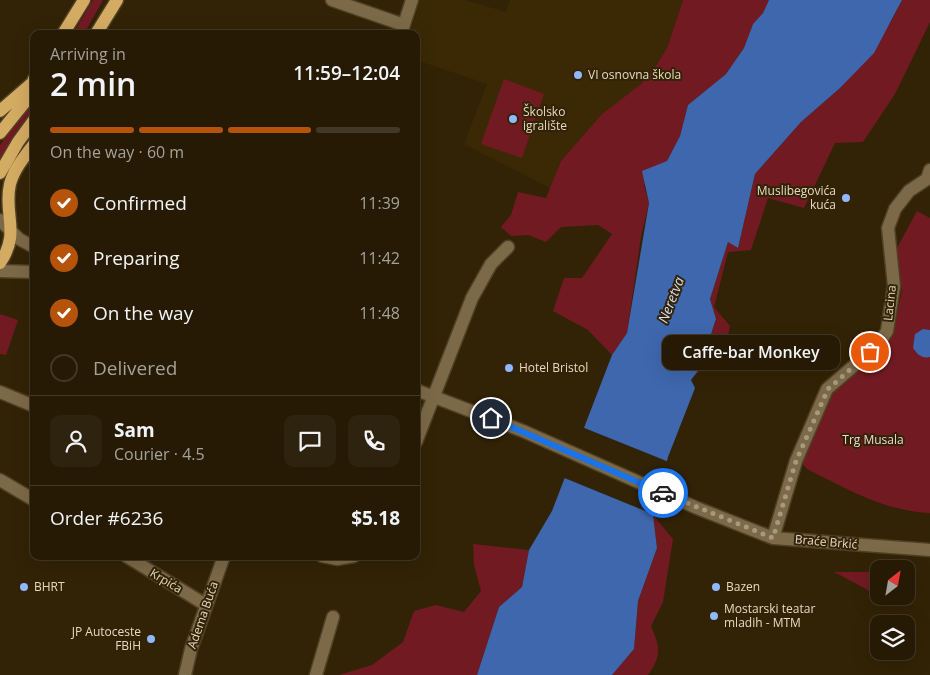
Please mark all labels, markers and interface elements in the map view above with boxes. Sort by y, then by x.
text: Arriving in [50,43,126,65]
text: 11:59–12:04 [293,60,400,86]
text: 2 min [50,62,136,105]
place label: VI osnovna škola [588,66,681,83]
marker: VI osnovna škola [572,69,584,81]
place label: Školsko igralište [523,103,567,134]
marker: Školsko igralište [507,113,519,125]
text: On the way · 60 m [50,141,184,163]
place label: Muslibegovića kuća [757,182,836,213]
icon: check [50,189,78,217]
text: Confirmed [93,190,187,216]
text: 11:39 [359,192,400,214]
marker: Muslibegovića kuća [840,192,852,204]
icon: check [50,244,78,272]
text: Preparing [93,245,180,271]
text: 11:42 [359,247,400,269]
water label: Neretva [653,274,688,326]
street label: Lacina [879,284,900,322]
icon: check [50,299,78,327]
text: On the way [93,300,193,326]
text: 11:48 [359,302,400,324]
pin [849,331,891,373]
callout: Caffe-bar Monkey [662,334,840,370]
icon: bag [856,338,884,366]
text: Caffe-bar Monkey [682,341,820,363]
text: Delivered [93,355,177,381]
place label: Hotel Bristol [519,359,588,376]
marker: Hotel Bristol [503,362,515,374]
pin [470,397,512,439]
icon: home [477,404,505,432]
button: person [50,415,102,467]
button: chat [284,415,336,467]
button: phone [348,415,400,467]
text: Sam [114,417,155,443]
park label: Trg Musala [842,431,904,448]
text: Courier · 4.5 [114,443,205,465]
courier [638,468,688,518]
icon: car [649,479,677,507]
text: Order #6236 [50,505,163,531]
text: $5.18 [351,505,400,531]
street label: Braće Brkić [794,530,858,553]
north arrow [870,560,915,605]
map controls [870,560,915,660]
street label: Krpića [147,564,186,597]
place label: BHRT [34,578,65,595]
place label: Bazen [726,578,760,595]
street label: Adema Buća [183,579,222,651]
marker: BHRT [18,581,30,593]
marker: Bazen [710,581,722,593]
place label: Mostarski teatar mladih - MTM [724,600,815,631]
marker: Mostarski teatar mladih - MTM [708,610,720,622]
button: layers [870,615,915,660]
place label: JP Autoceste FBiH [71,623,141,654]
marker: JP Autoceste FBiH [145,633,157,645]

